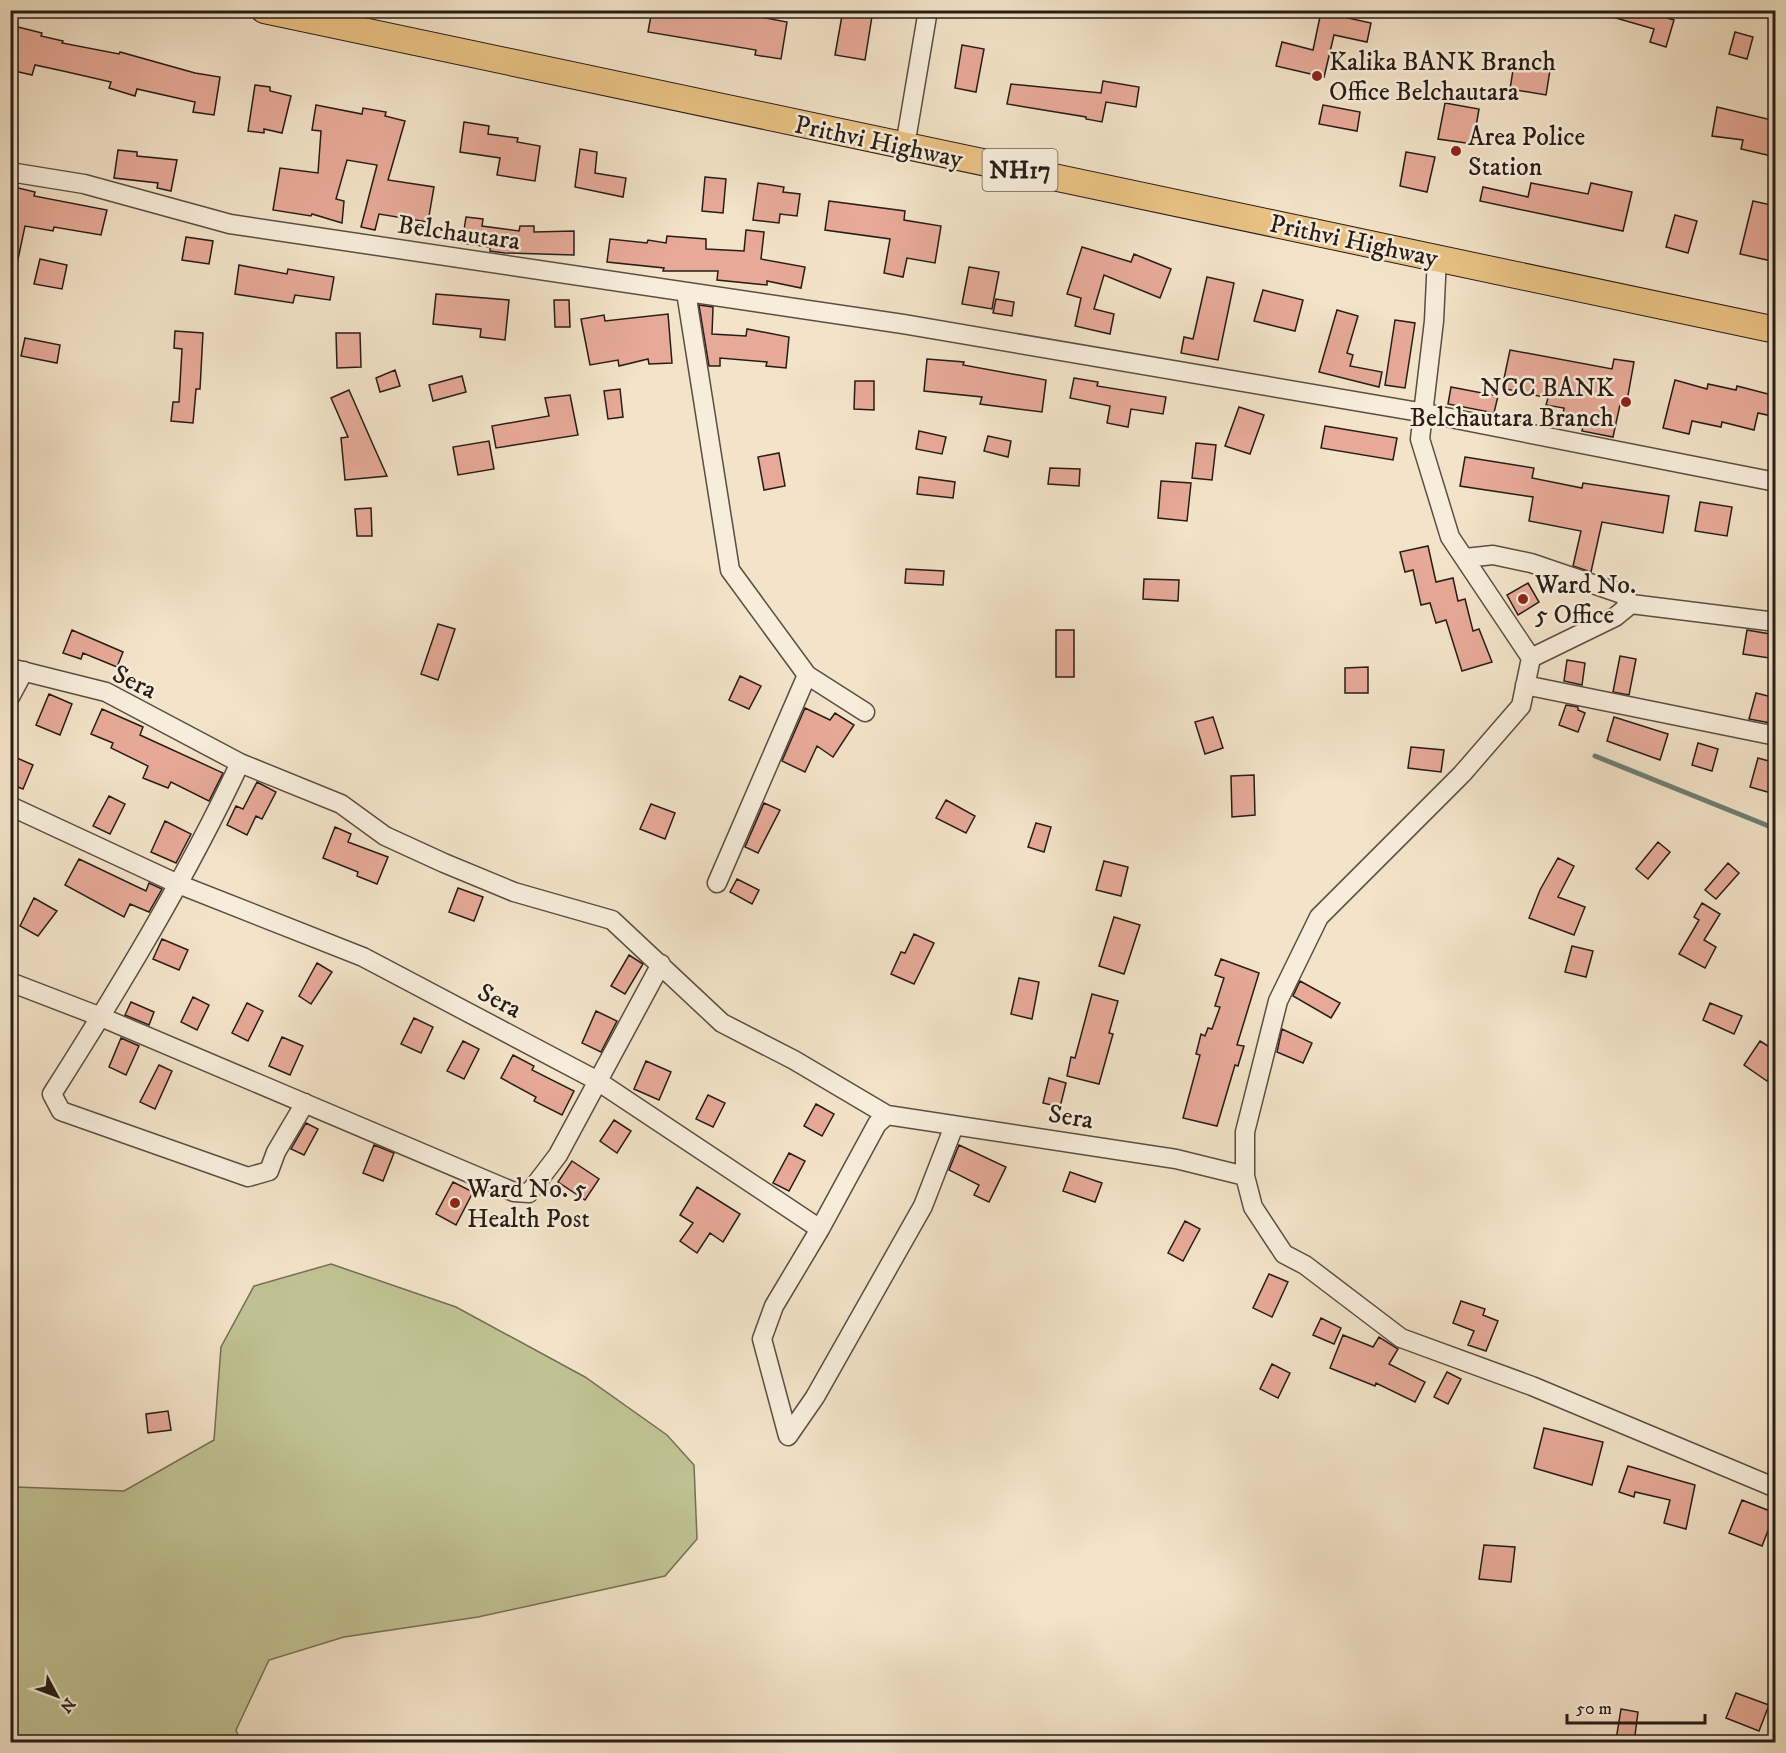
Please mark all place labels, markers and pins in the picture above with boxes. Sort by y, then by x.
place label: Kalika BANK Branch Office Belchautara [1329,46,1556,109]
marker: Kalika BANK Branch Office Belchautara [1310,69,1324,83]
place label: Area Police Station [1468,121,1585,184]
marker: Area Police Station [1449,144,1463,158]
place label: NCC BANK Belchautara Branch [1410,372,1615,435]
marker: NCC BANK Belchautara Branch [1619,395,1633,409]
place label: Ward No. 5 Office [1534,569,1636,632]
marker: Ward No. 5 Office [1516,592,1530,606]
place label: Ward No. 5 Health Post [466,1173,590,1236]
marker: Ward No. 5 Health Post [448,1196,462,1210]

